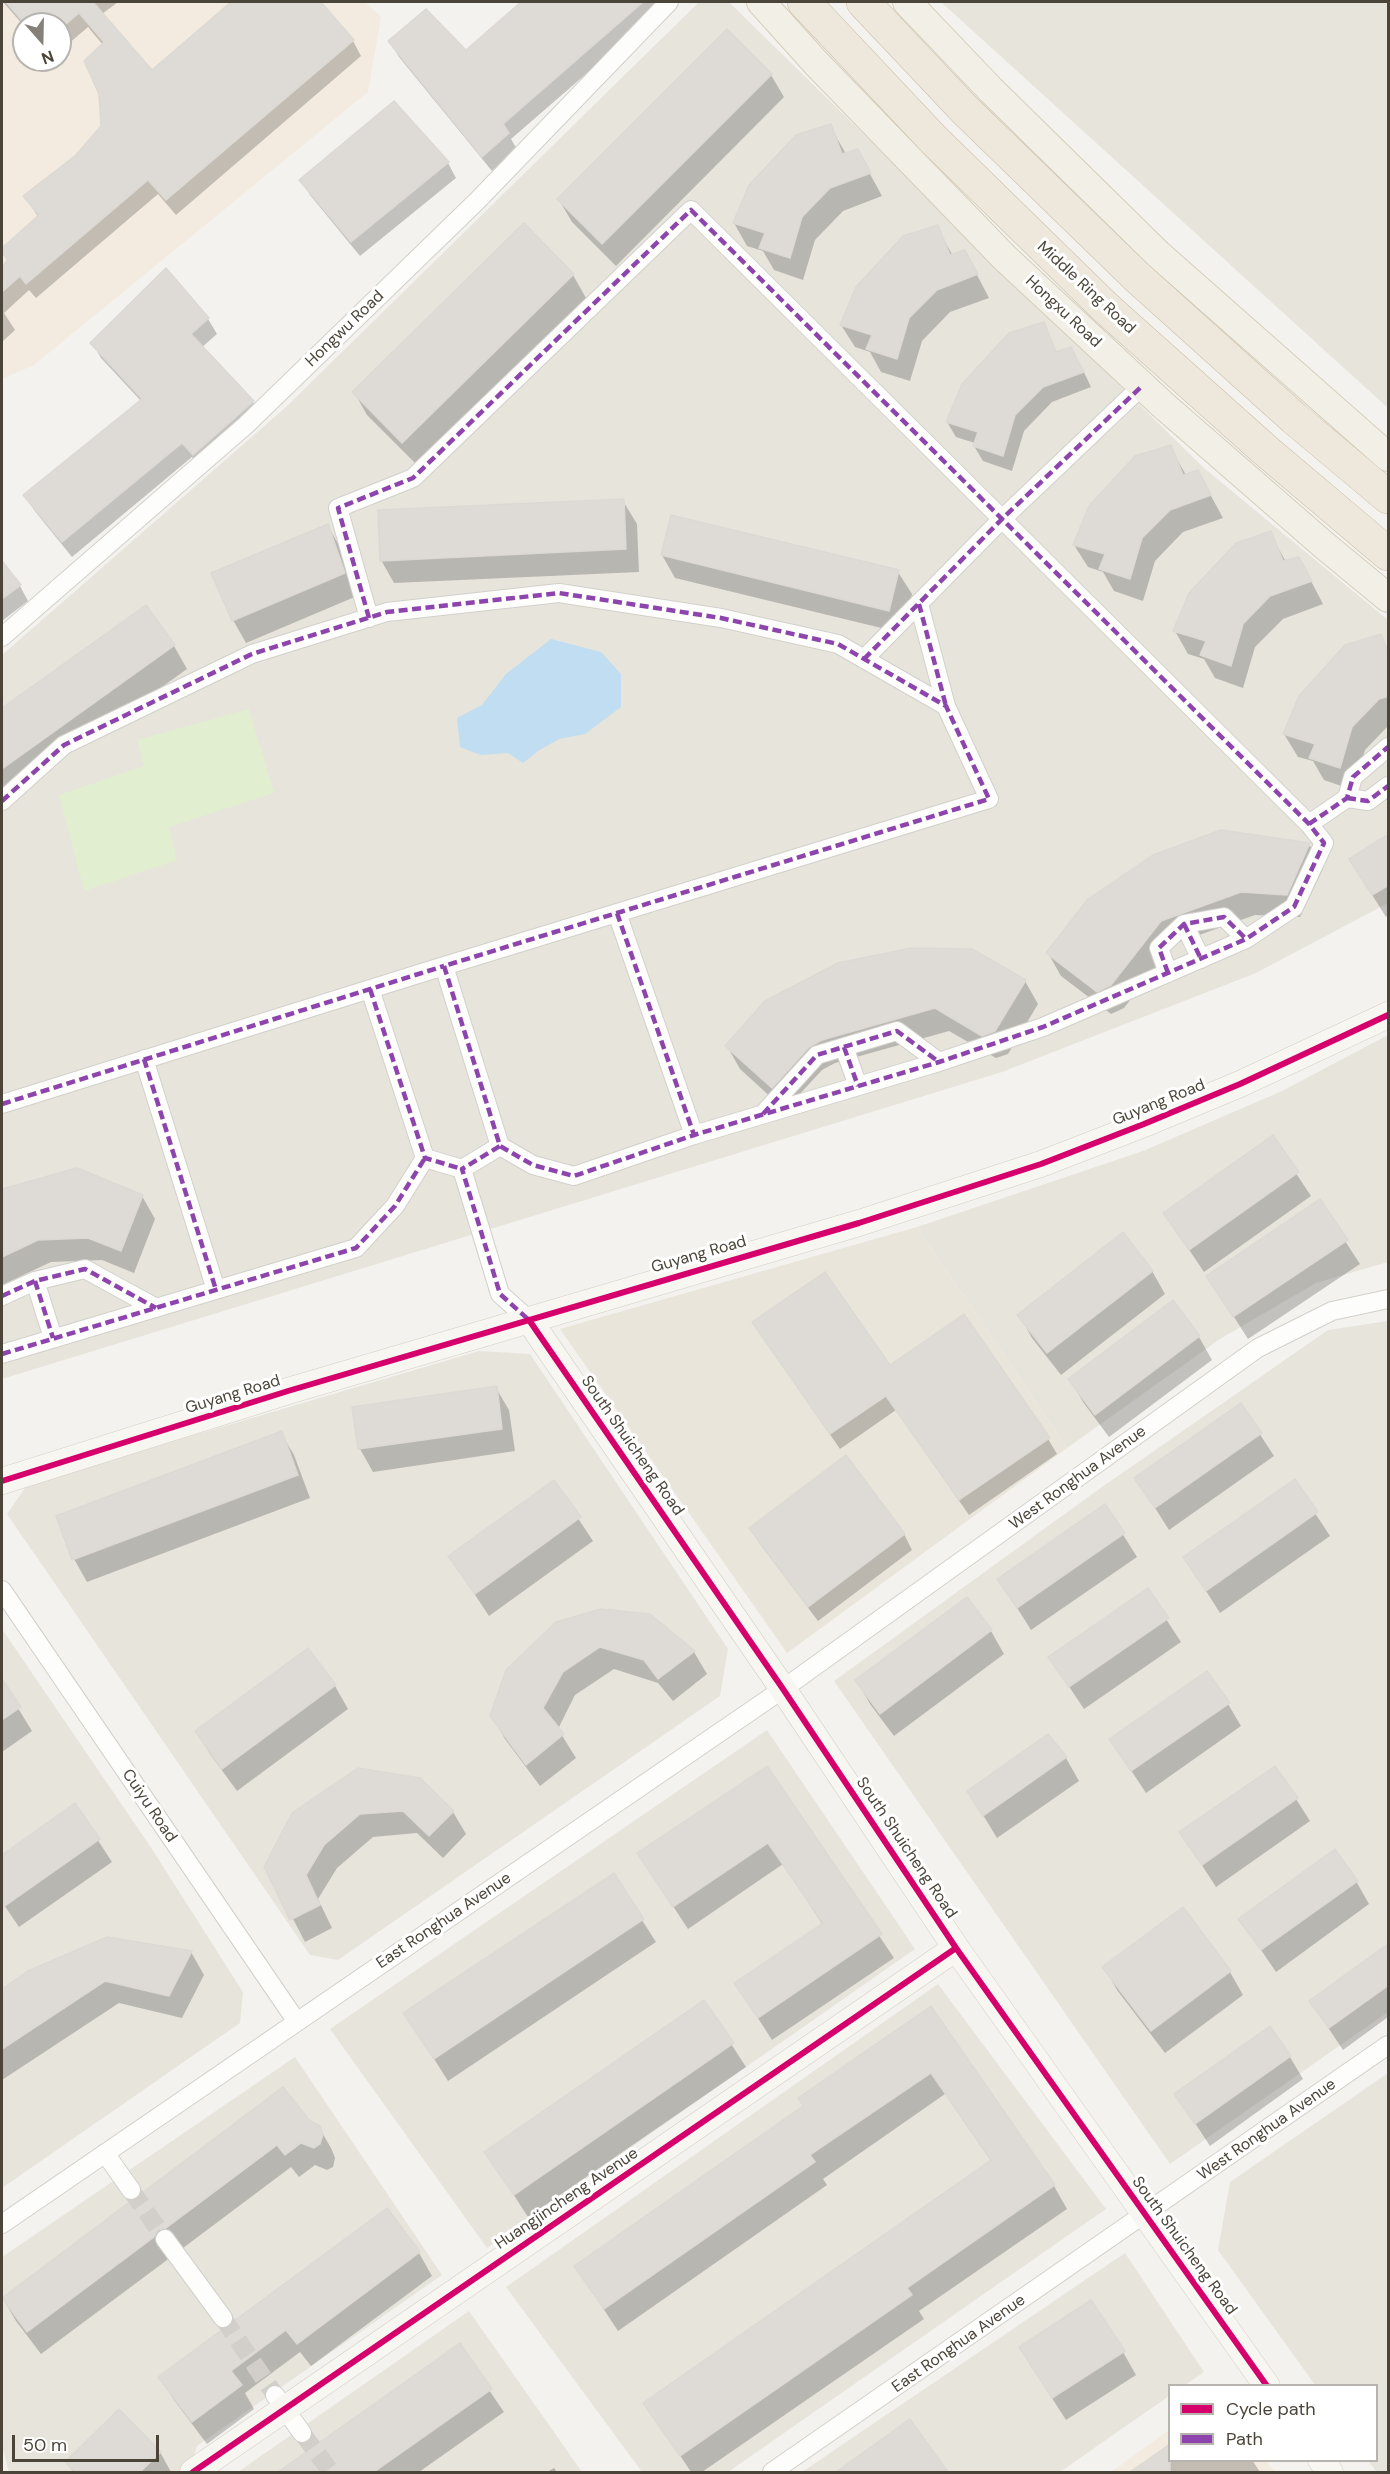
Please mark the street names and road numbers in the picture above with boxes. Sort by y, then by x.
street label: Middle Ring Road [1033,238,1139,338]
street label: Hongxu Road [1021,272,1105,352]
street label: Hongwu Road [302,287,388,371]
street label: Guyang Road [1110,1076,1208,1130]
street label: Guyang Road [649,1232,749,1278]
street label: Guyang Road [183,1371,283,1419]
street label: South Shuicheng Road [576,1372,688,1520]
street label: West Ronghua Avenue [1006,1422,1150,1534]
street label: Cuiyu Road [118,1766,180,1846]
street label: South Shuicheng Road [852,1774,960,1922]
street label: East Ronghua Avenue [373,1869,515,1973]
street label: West Ronghua Avenue [1194,2075,1340,2185]
street label: Huangjincheng Avenue [492,2144,642,2254]
street label: South Shuicheng Road [1127,2173,1241,2319]
street label: East Ronghua Avenue [889,2291,1029,2397]

